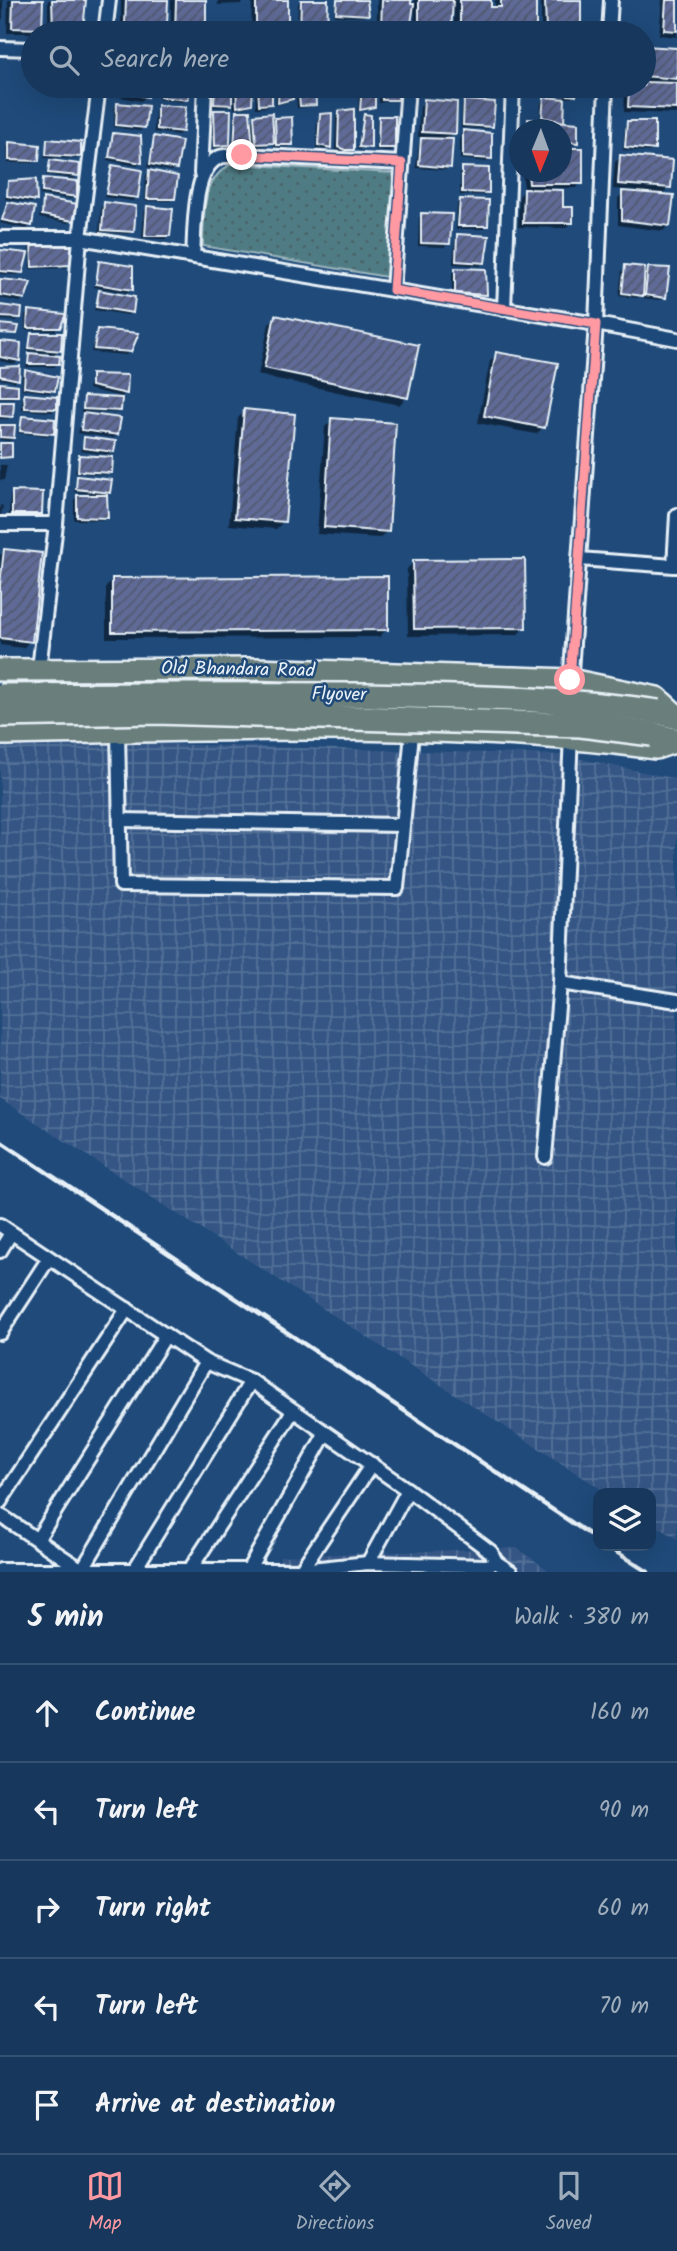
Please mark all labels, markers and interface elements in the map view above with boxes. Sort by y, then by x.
search box [21,21,656,98]
text: Search here [101,39,229,81]
icon: search [45,41,83,79]
north arrow [509,119,572,182]
route end [226,139,257,170]
street label: Old Bhandara Road [161,654,316,686]
route start [554,664,585,695]
street label: Flyover [311,680,368,711]
map controls [593,1488,656,1551]
button: layers [593,1488,656,1551]
text: 5 min [28,1594,104,1642]
text: Walk · 380 m [514,1600,649,1636]
text: Continue [95,1692,196,1734]
icon: ahead [28,1694,66,1732]
text: 160 m [590,1695,649,1731]
text: Turn left [95,1790,198,1832]
icon: left [28,1792,66,1830]
text: 90 m [599,1793,649,1829]
text: Turn right [95,1888,211,1930]
icon: right [28,1890,66,1928]
text: 60 m [597,1891,649,1927]
text: Turn left [95,1986,198,2028]
icon: left [28,1988,66,2026]
text: 70 m [599,1989,649,2025]
text: Arrive at destination [95,2084,335,2126]
icon: arrive [28,2086,66,2124]
tab: Map [86,2167,124,2239]
tab: Directions [296,2167,374,2239]
tab: Saved [546,2167,591,2239]

